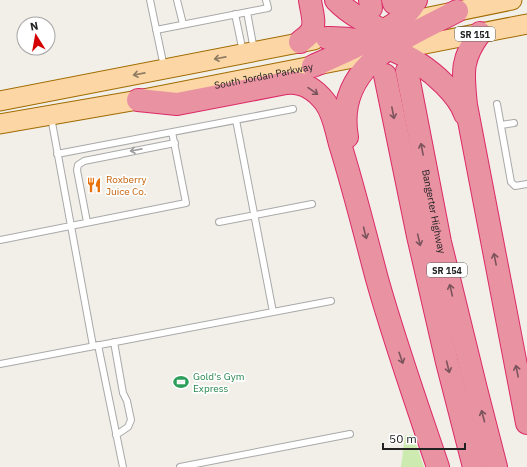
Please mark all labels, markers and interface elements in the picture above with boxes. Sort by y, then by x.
north arrow [16,16,56,56]
text: N [29,19,39,34]
road number: SR 151 [455,27,495,41]
one-way arrow [214,54,227,62]
street label: South Jordan Parkway [213,59,314,91]
one-way arrow [133,70,146,78]
one-way arrow [307,87,318,95]
one-way arrow [390,106,398,119]
one-way arrow [417,143,425,156]
one-way arrow [130,147,143,155]
street label: Bangerter Highway [420,168,449,255]
place label: Roxberry Juice Co. [106,173,147,198]
restaurant icon: Roxberry Juice Co. [85,176,103,194]
one-way arrow [362,226,370,239]
one-way arrow [415,234,423,247]
one-way arrow [490,252,498,265]
road number: SR 154 [427,263,467,277]
one-way arrow [447,283,455,296]
one-way arrow [398,352,406,364]
one-way arrow [445,360,453,373]
one-way arrow [512,365,520,378]
place label: Gold's Gym Express [193,370,244,395]
sports icon: Gold's Gym Express [172,373,190,391]
one-way arrow [478,410,486,423]
scale bar [383,425,465,451]
text: 50 m [389,431,417,446]

